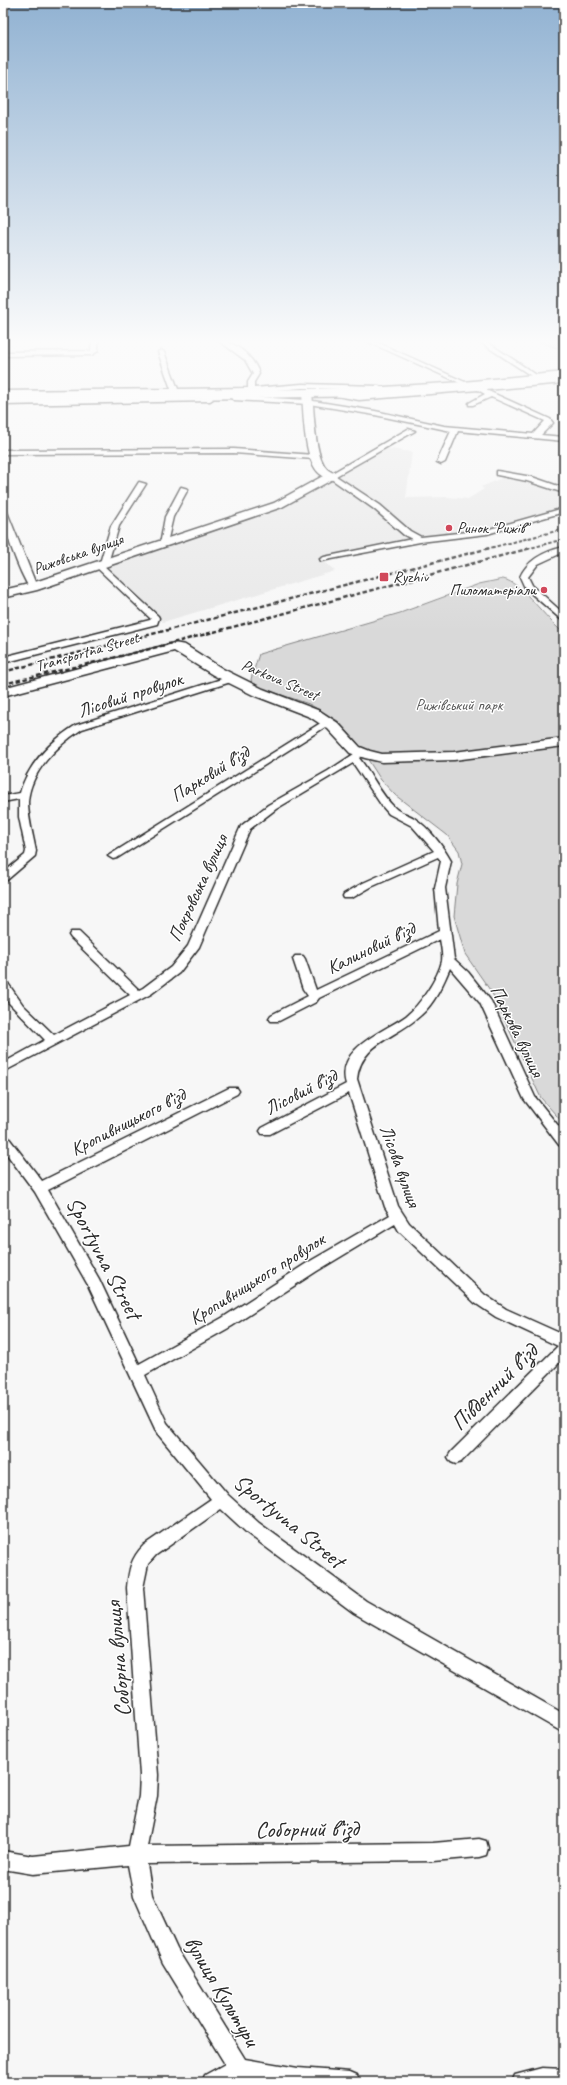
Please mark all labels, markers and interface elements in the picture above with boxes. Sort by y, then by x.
place label: Ринок "Рижів" [457,518,531,538]
marker: Ринок "Рижів" [444,523,454,533]
street label: Рижовська вулиця [31,529,127,579]
place label: Ryzhiv [393,567,430,587]
marker: Ryzhiv [378,571,390,583]
place label: Пиломатеріали [449,580,537,600]
marker: Пиломатеріали [539,585,549,595]
street label: Transportna Street [33,627,142,676]
street label: Parkova Street [239,655,324,706]
street label: Лісовий провулок [75,666,187,723]
park label: Рижівський парк [415,695,504,715]
street label: Парковий в’їзд [166,739,256,808]
street label: Покровська вулиця [163,829,234,946]
street label: Калиновий в’їзд [323,916,421,980]
street label: Паркова вулиця [485,981,550,1082]
street label: Лісовий в’їзд [261,1063,343,1120]
street label: Кропивницького в’їзд [66,1082,191,1161]
street label: Лісова вулиця [374,1122,427,1212]
street label: Sportyvna Street [60,1192,150,1327]
street label: Кропивницького провулок [185,1227,331,1330]
street label: Південний в’їзд [444,1335,546,1437]
street label: Sportyvna Street [228,1467,353,1577]
street label: Соборна вулиця [98,1598,137,1718]
street label: Соборний в’їзд [255,1814,361,1845]
street label: вулиця Культури [178,1931,267,2053]

